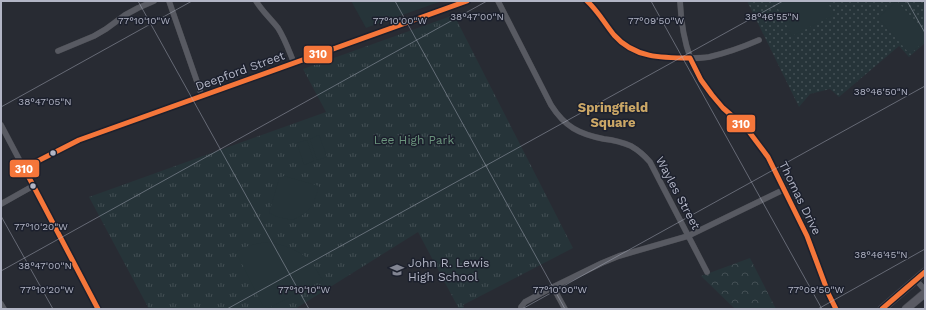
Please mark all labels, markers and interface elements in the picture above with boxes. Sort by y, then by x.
text: 38°47'00"N [450,11,504,22]
text: 38°46'55"N [745,11,799,22]
text: 77°10'10"W [118,15,170,26]
text: 77°10'00"W [373,15,428,26]
text: 77°09'50"W [628,15,685,26]
line badge: 310 [303,45,333,64]
street label: Deepford Street [193,48,287,94]
text: 310 [309,48,327,61]
text: 38°46'50"N [854,86,908,97]
text: 38°47'05"N [18,96,72,107]
district label: Springfield Square [578,100,648,130]
line badge: 310 [726,114,756,133]
text: 310 [732,118,750,131]
park label: Lee High Park [374,133,455,147]
unlabelled marker [48,148,58,158]
street label: Wayles Street [653,154,703,232]
line badge: 310 [9,159,40,178]
street label: Thomas Drive [776,159,824,237]
text: 310 [15,163,33,176]
unlabelled marker [28,181,38,191]
text: 77°10'20"W [14,221,68,232]
text: 38°46'45"N [854,249,908,260]
place label: John R. Lewis High School [408,256,489,284]
text: 38°47'00"N [18,260,72,271]
school or university icon: John R. Lewis High School [389,262,405,278]
text: 77°10'20"W [20,284,74,295]
text: 77°10'10"W [278,284,330,295]
text: 77°10'00"W [533,284,588,295]
text: 77°09'50"W [788,284,845,295]

